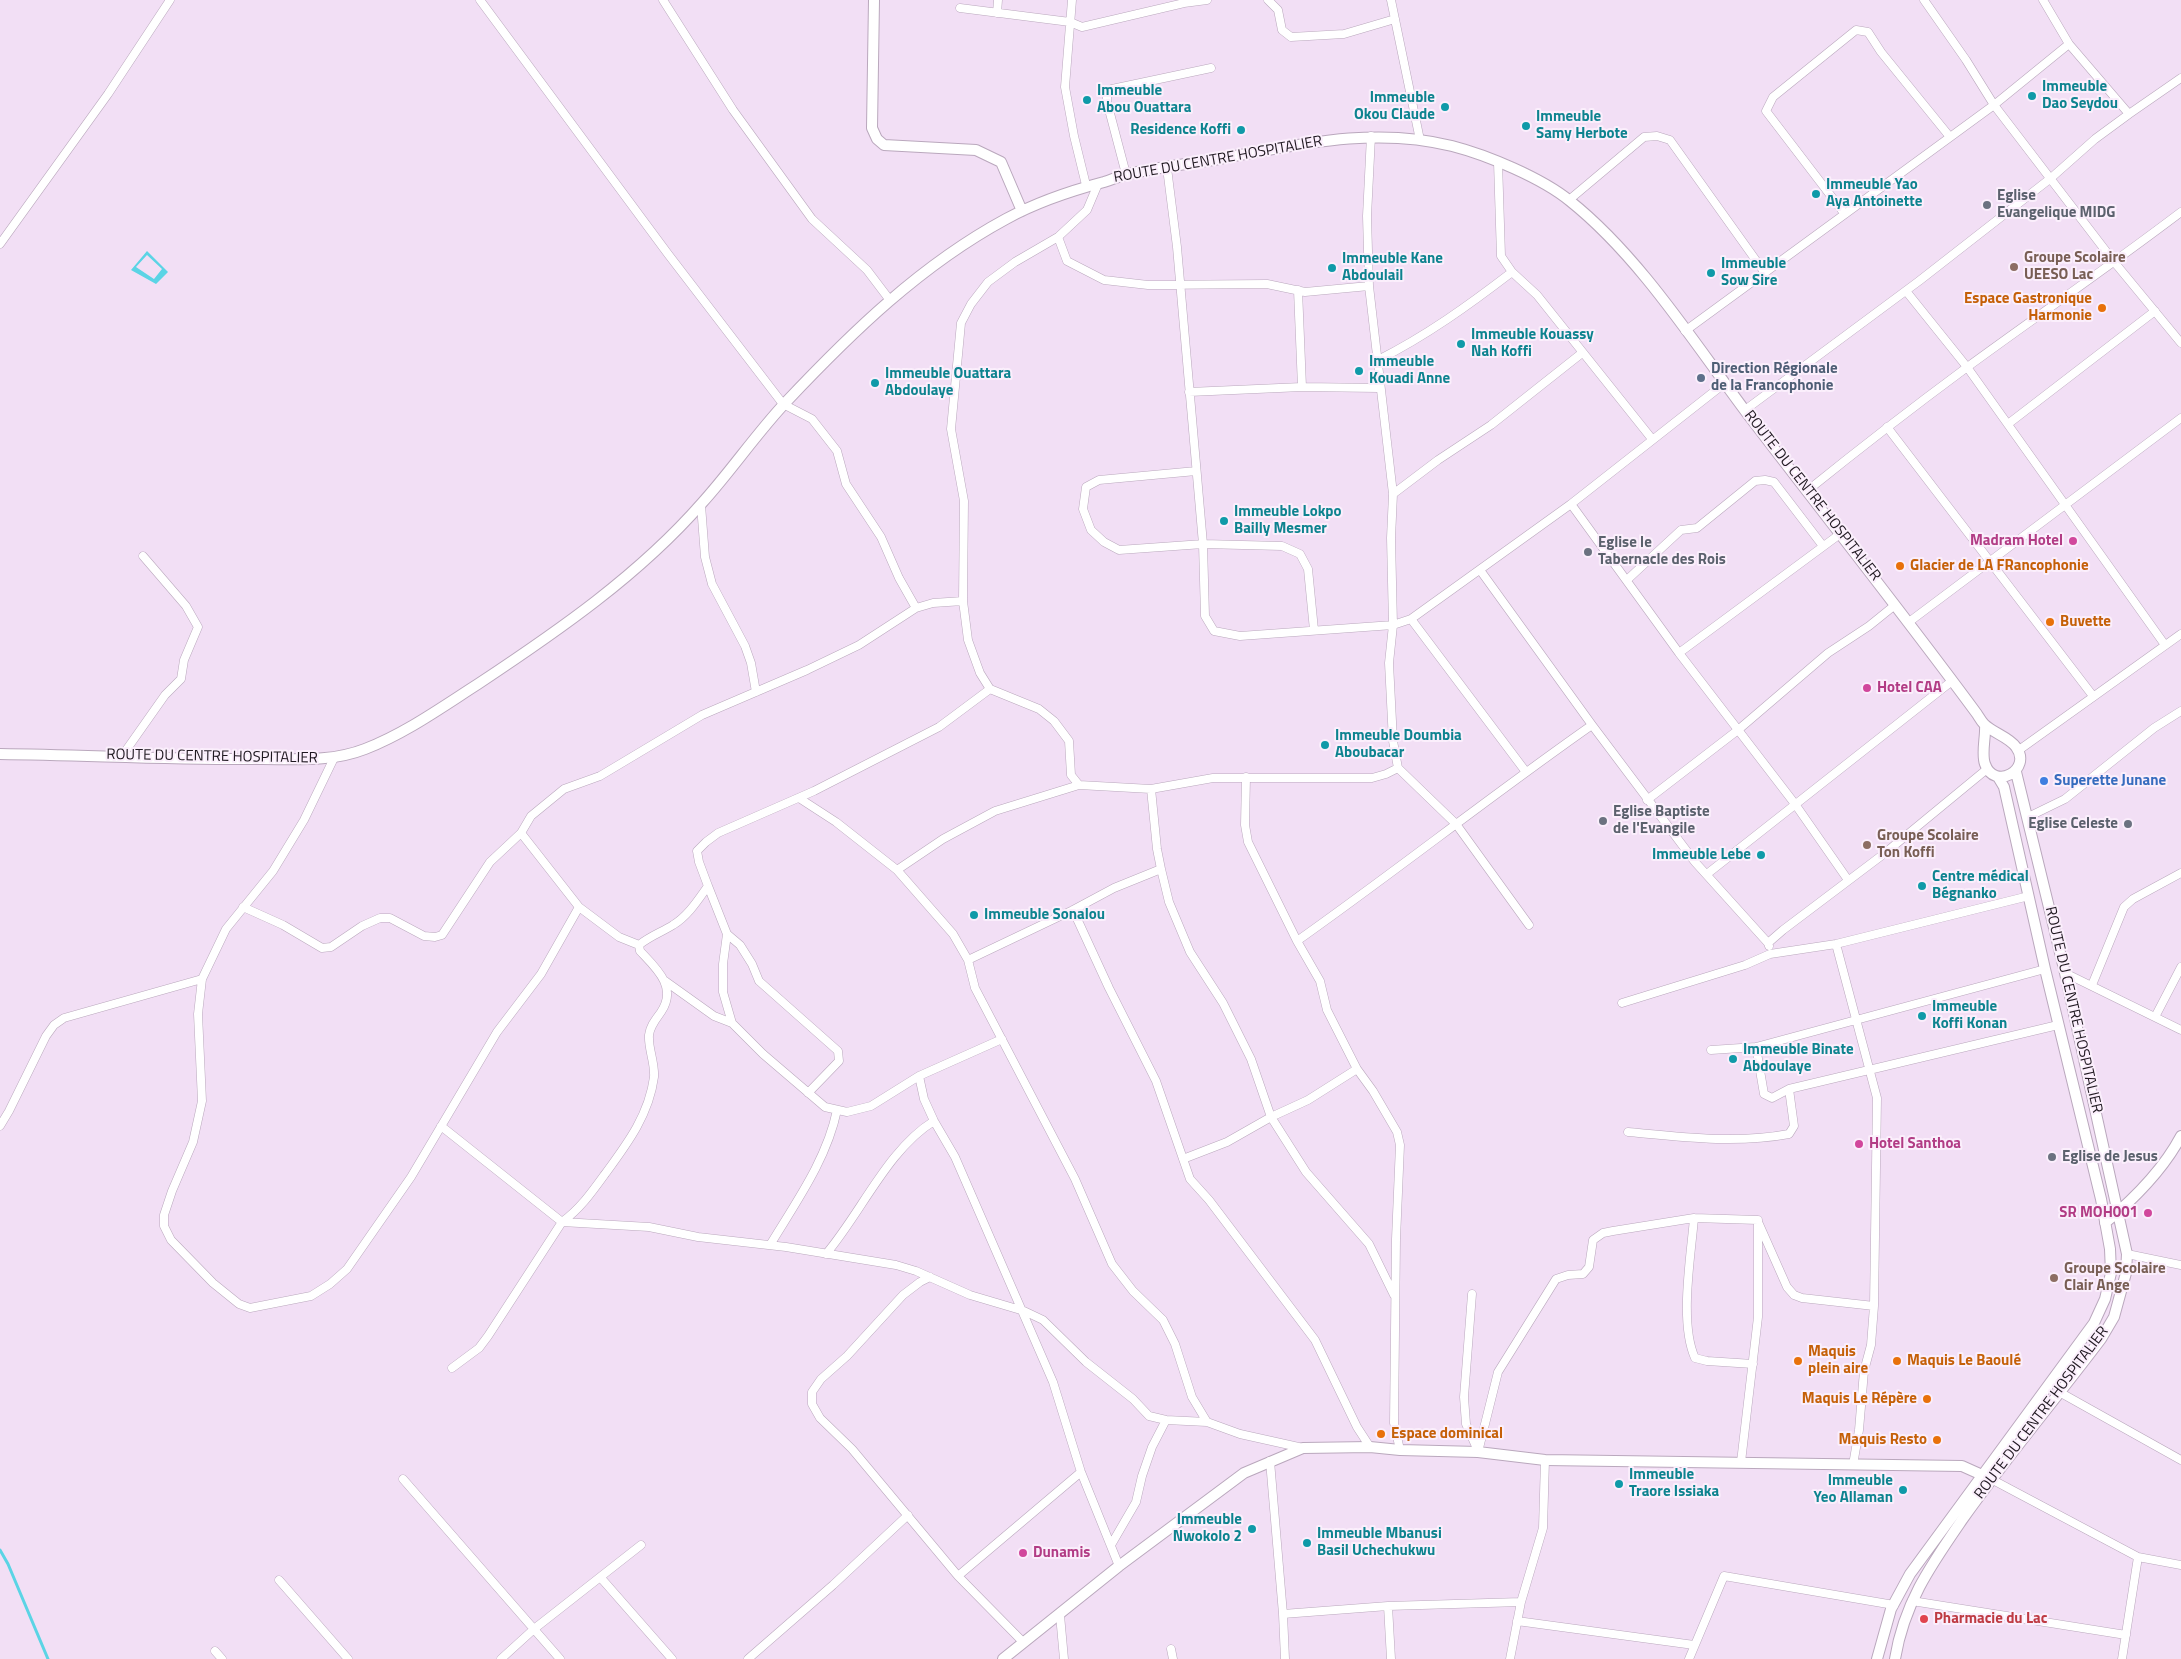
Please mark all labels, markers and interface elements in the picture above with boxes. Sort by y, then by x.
place label: Immeuble Dao Seydou [2042,78,2118,113]
place label: Immeuble Abou Ouattara [1097,82,1191,117]
place label: Immeuble Okou Claude [1354,89,1435,124]
marker: Immeuble Dao Seydou [2026,90,2038,102]
marker: Immeuble Abou Ouattara [1081,94,1093,106]
marker: Immeuble Okou Claude [1439,101,1451,113]
place label: Immeuble Samy Herbote [1536,108,1628,143]
marker: Immeuble Samy Herbote [1520,120,1532,132]
place label: Residence Koffi [1130,121,1231,139]
marker: Residence Koffi [1235,124,1247,136]
street label: ROUTE DU CENTRE HOSPITALIER [1112,133,1324,187]
place label: Immeuble Yao Aya Antoinette [1826,176,1922,211]
place label: Eglise Evangelique MIDG [1997,187,2116,222]
marker: Immeuble Yao Aya Antoinette [1810,188,1822,200]
marker: Eglise Evangelique MIDG [1981,199,1993,211]
place label: Groupe Scolaire UEESO Lac [2024,249,2126,284]
place label: Immeuble Kane Abdoulail [1342,250,1443,285]
place label: Immeuble Sow Sire [1721,255,1786,290]
marker: Groupe Scolaire UEESO Lac [2008,261,2020,273]
marker: Immeuble Kane Abdoulail [1326,262,1338,274]
marker: Immeuble Sow Sire [1705,267,1717,279]
place label: Espace Gastronique Harmonie [1964,290,2092,325]
marker: Espace Gastronique Harmonie [2096,302,2108,314]
place label: Immeuble Kouassy Nah Koffi [1471,326,1594,361]
marker: Immeuble Kouassy Nah Koffi [1455,338,1467,350]
place label: Immeuble Kouadi Anne [1369,353,1450,388]
place label: Direction Régionale de la Francophonie [1711,360,1838,395]
place label: Immeuble Ouattara Abdoulaye [885,365,1011,400]
marker: Immeuble Kouadi Anne [1353,365,1365,377]
marker: Direction Régionale de la Francophonie [1695,372,1707,384]
marker: Immeuble Ouattara Abdoulaye [869,377,881,389]
street label: ROUTE DU CENTRE HOSPITALIER [1740,407,1884,585]
place label: Immeuble Lokpo Bailly Mesmer [1234,503,1341,538]
marker: Immeuble Lokpo Bailly Mesmer [1218,515,1230,527]
place label: Madram Hotel [1970,532,2063,550]
place label: Eglise le Tabernacle des Rois [1598,534,1726,569]
marker: Madram Hotel [2067,535,2079,547]
marker: Eglise le Tabernacle des Rois [1582,546,1594,558]
place label: Glacier de LA FRancophonie [1910,557,2089,575]
marker: Glacier de LA FRancophonie [1894,560,1906,572]
place label: Buvette [2060,613,2111,631]
marker: Buvette [2044,616,2056,628]
place label: Hotel CAA [1877,679,1942,697]
marker: Hotel CAA [1861,682,1873,694]
place label: Immeuble Doumbia Aboubacar [1335,727,1462,762]
marker: Immeuble Doumbia Aboubacar [1319,739,1331,751]
street label: ROUTE DU CENTRE HOSPITALIER [106,746,318,768]
place label: Superette Junane [2054,772,2166,790]
marker: Superette Junane [2038,775,2050,787]
place label: Eglise Baptiste de l'Evangile [1613,803,1710,838]
marker: Eglise Baptiste de l'Evangile [1597,815,1609,827]
place label: Eglise Celeste [2028,815,2118,833]
marker: Eglise Celeste [2122,818,2134,830]
place label: Groupe Scolaire Ton Koffi [1877,827,1979,862]
marker: Groupe Scolaire Ton Koffi [1861,839,1873,851]
place label: Immeuble Lebe [1652,846,1751,864]
marker: Immeuble Lebe [1755,849,1767,861]
place label: Centre médical Bégnanko [1932,868,2029,903]
marker: Centre médical Bégnanko [1916,880,1928,892]
street label: ROUTE DU CENTRE HOSPITALIER [2040,905,2106,1115]
place label: Immeuble Sonalou [984,906,1105,924]
marker: Immeuble Sonalou [968,909,980,921]
place label: Immeuble Koffi Konan [1932,998,2007,1033]
marker: Immeuble Koffi Konan [1916,1010,1928,1022]
place label: Immeuble Binate Abdoulaye [1743,1041,1854,1076]
marker: Immeuble Binate Abdoulaye [1727,1053,1739,1065]
place label: Hotel Santhoa [1869,1135,1961,1153]
marker: Hotel Santhoa [1853,1138,1865,1150]
place label: Eglise de Jesus [2062,1148,2158,1166]
marker: Eglise de Jesus [2046,1151,2058,1163]
place label: SR MOH001 [2059,1204,2138,1222]
marker: SR MOH001 [2142,1207,2154,1219]
place label: Groupe Scolaire Clair Ange [2064,1260,2166,1295]
marker: Groupe Scolaire Clair Ange [2048,1272,2060,1284]
street label: ROUTE DU CENTRE HOSPITALIER [1971,1323,2113,1503]
place label: Maquis plein aire [1808,1343,1868,1378]
place label: Maquis Le Baoulé [1907,1352,2021,1370]
marker: Maquis plein aire [1792,1355,1804,1367]
marker: Maquis Le Baoulé [1891,1355,1903,1367]
place label: Maquis Le Répère [1802,1390,1917,1408]
marker: Maquis Le Répère [1921,1393,1933,1405]
place label: Espace dominical [1391,1425,1503,1443]
marker: Espace dominical [1375,1428,1387,1440]
place label: Maquis Resto [1838,1431,1927,1449]
marker: Maquis Resto [1931,1434,1943,1446]
place label: Immeuble Traore Issiaka [1629,1466,1719,1501]
place label: Immeuble Yeo Allaman [1813,1472,1893,1507]
marker: Immeuble Traore Issiaka [1613,1478,1625,1490]
marker: Immeuble Yeo Allaman [1897,1484,1909,1496]
place label: Immeuble Nwokolo 2 [1173,1511,1242,1546]
marker: Immeuble Nwokolo 2 [1246,1523,1258,1535]
place label: Immeuble Mbanusi Basil Uchechukwu [1317,1525,1442,1560]
marker: Immeuble Mbanusi Basil Uchechukwu [1301,1537,1313,1549]
place label: Dunamis [1033,1544,1090,1562]
marker: Dunamis [1017,1547,1029,1559]
place label: Pharmacie du Lac [1934,1610,2047,1628]
marker: Pharmacie du Lac [1918,1613,1930,1625]

